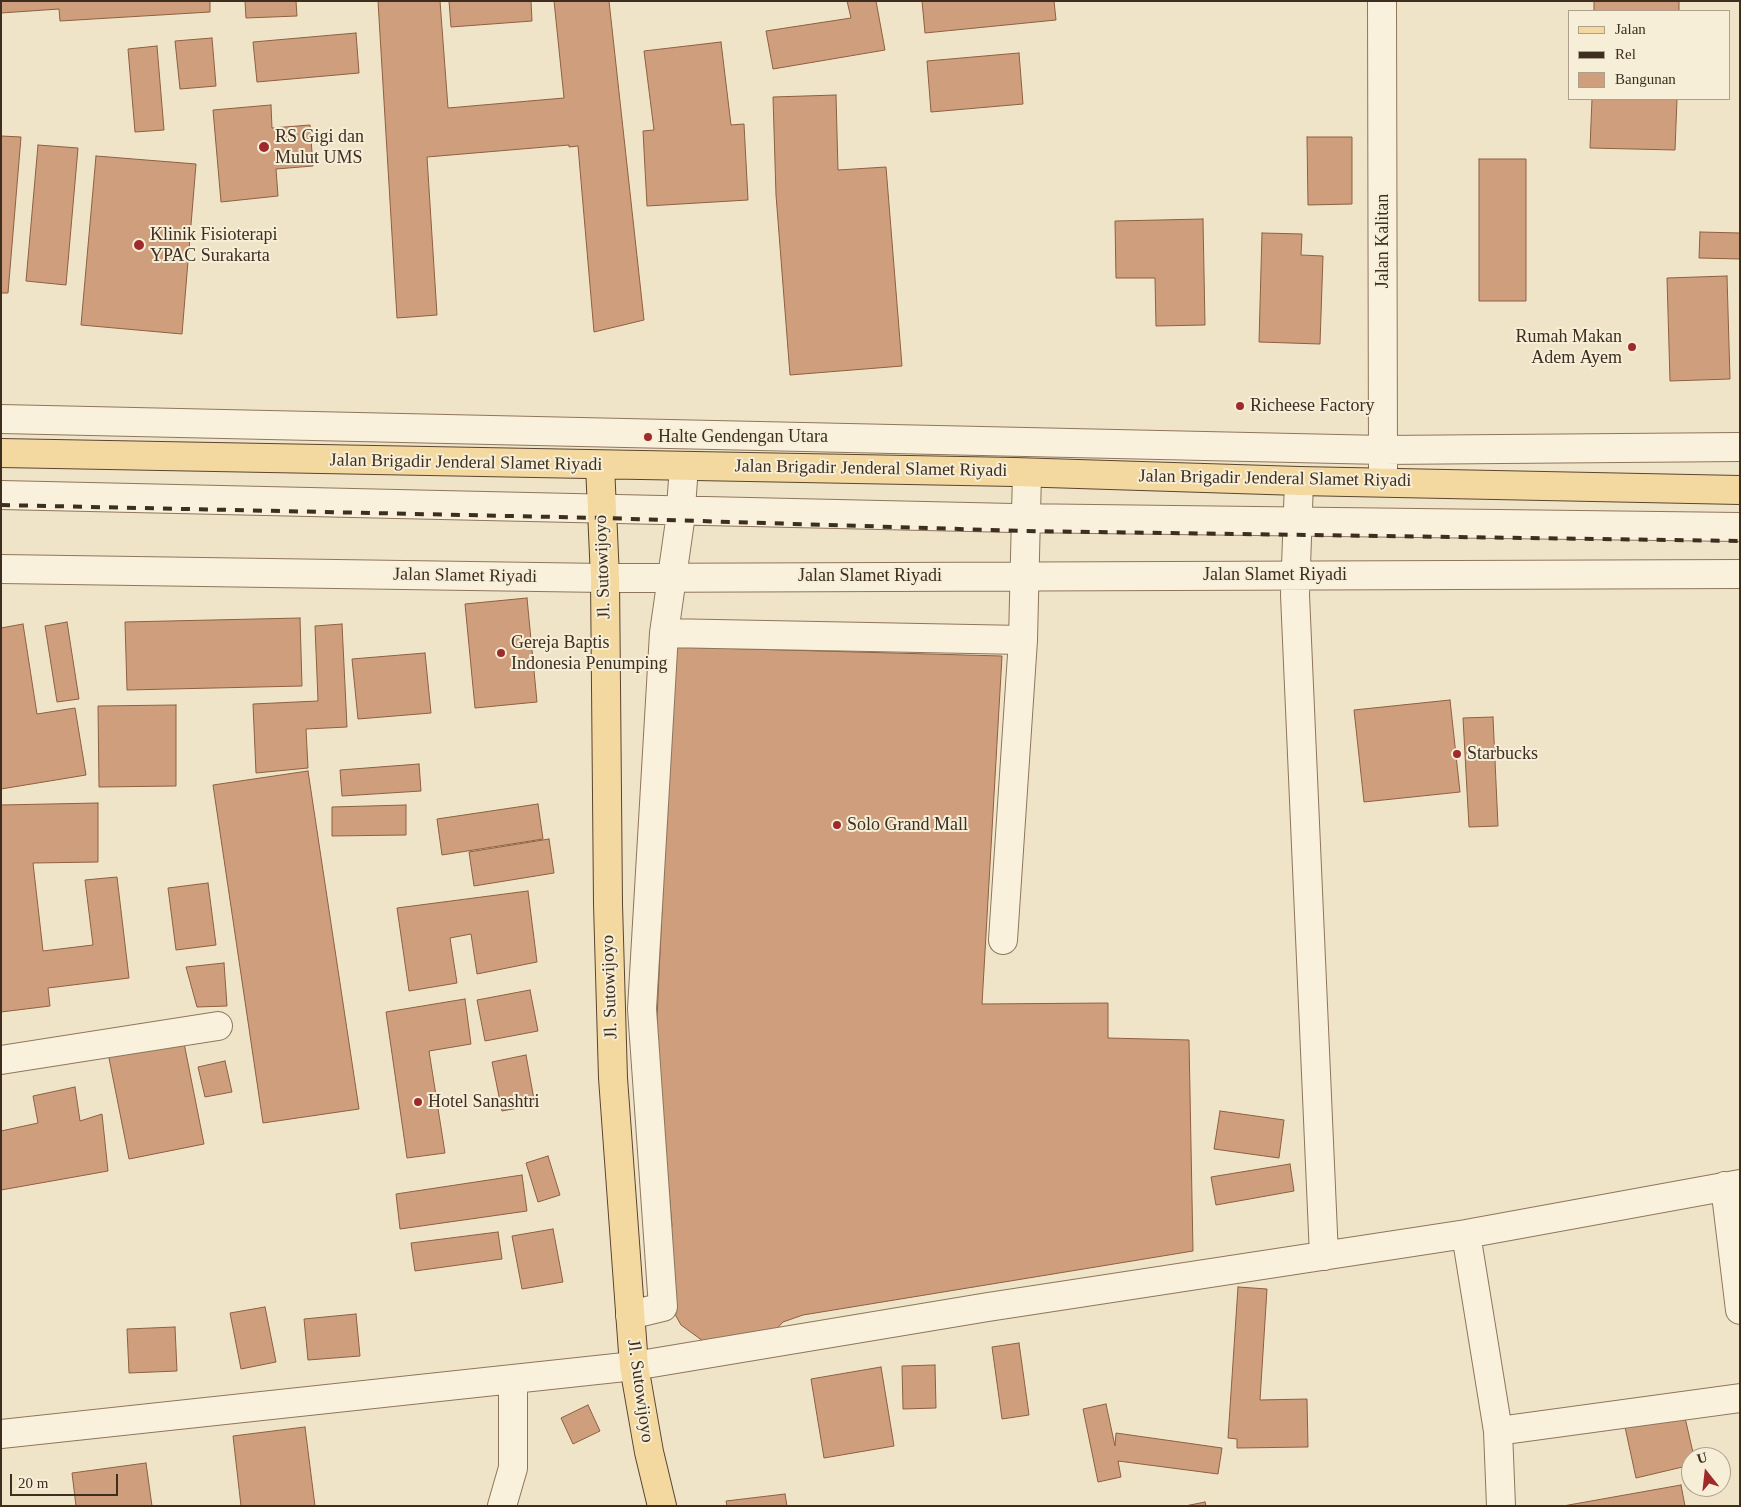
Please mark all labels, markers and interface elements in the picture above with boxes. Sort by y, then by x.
legend [1568,10,1731,100]
text: Jalan [1615,21,1646,37]
text: Rel [1615,46,1636,62]
text: Bangunan [1615,71,1676,87]
place label: RS Gigi dan Mulut UMS [275,126,364,168]
marker: RS Gigi dan Mulut UMS [257,140,271,154]
street label: Jalan Kalitan [1372,194,1394,288]
place label: Klinik Fisioterapi YPAC Surakarta [150,224,277,266]
marker: Klinik Fisioterapi YPAC Surakarta [132,238,146,252]
place label: Rumah Makan Adem Ayem [1516,326,1622,368]
marker: Rumah Makan Adem Ayem [1626,341,1638,353]
place label: Richeese Factory [1250,395,1374,417]
marker: Richeese Factory [1234,400,1246,412]
place label: Halte Gendengan Utara [658,426,828,448]
marker: Halte Gendengan Utara [642,431,654,443]
street label: Jalan Brigadir Jenderal Slamet Riyadi [329,450,603,476]
street label: Jalan Brigadir Jenderal Slamet Riyadi [734,456,1008,482]
street label: Jalan Brigadir Jenderal Slamet Riyadi [1138,466,1412,492]
street label: Jl. Sutowijoyo [590,515,616,619]
street label: Jalan Slamet Riyadi [393,564,537,588]
street label: Jalan Slamet Riyadi [1203,564,1347,586]
street label: Jalan Slamet Riyadi [798,565,942,587]
place label: Gereja Baptis Indonesia Penumping [511,632,667,674]
marker: Gereja Baptis Indonesia Penumping [495,647,507,659]
place label: Starbucks [1467,743,1538,765]
marker: Starbucks [1451,748,1463,760]
place label: Solo Grand Mall [847,814,968,836]
marker: Solo Grand Mall [831,819,843,831]
street label: Jl. Sutowijoyo [597,935,623,1039]
place label: Hotel Sanashtri [428,1091,539,1113]
marker: Hotel Sanashtri [412,1096,424,1108]
street label: Jl. Sutowijoyo [622,1338,658,1444]
north arrow [1681,1447,1731,1497]
text: U [1695,1449,1709,1467]
scale bar [12,1464,120,1496]
text: 20 m [18,1475,48,1491]

